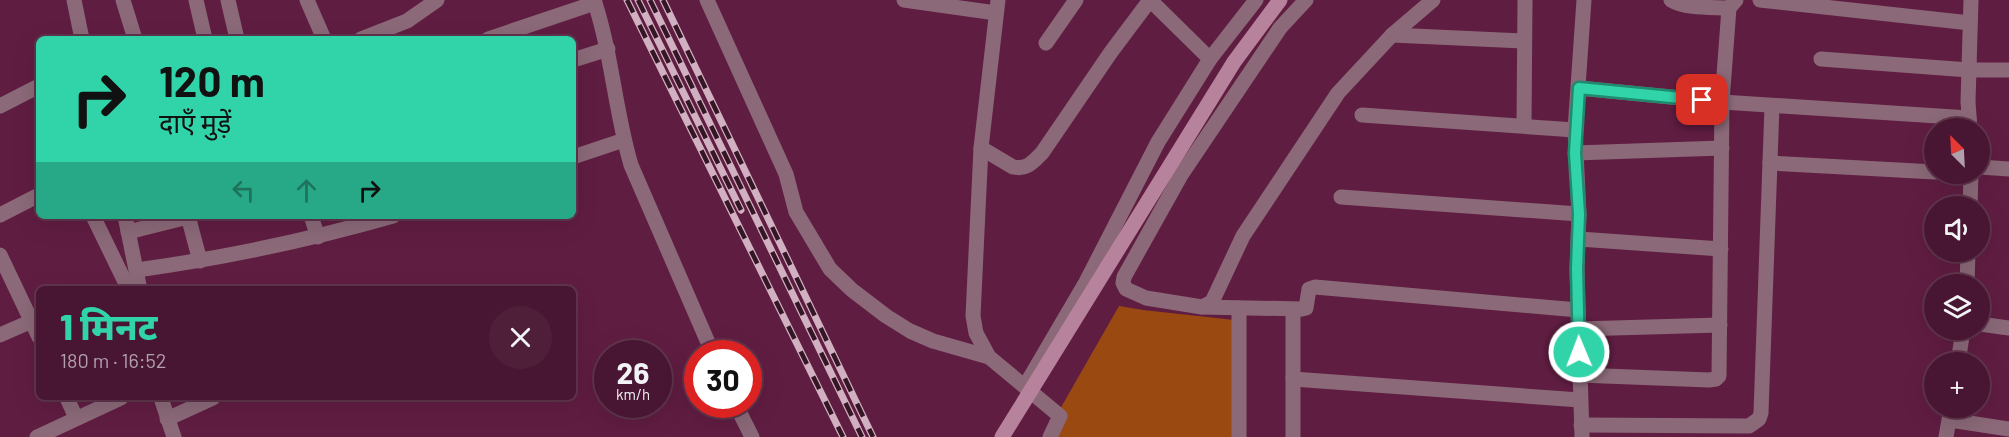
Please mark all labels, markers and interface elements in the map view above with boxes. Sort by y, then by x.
text: 120 m [159,55,265,105]
icon: right [60,60,138,138]
pin [1676,74,1727,125]
icon: arrive [1685,83,1718,116]
text: दाएँ मुड़ें [159,106,231,138]
north arrow [1924,118,1990,184]
map controls [1924,118,1990,418]
icon: left [227,174,260,207]
icon: ahead [290,174,323,207]
icon: right [353,174,386,207]
button: sound [1924,196,1990,262]
button: layers [1924,274,1990,340]
text: 1 मिनट [60,304,158,347]
button: close [489,306,552,369]
position arrow [1547,320,1611,384]
speed limit sign: 30 [684,340,762,418]
text: 180 m · 16:52 [60,348,167,372]
button: + [1924,352,1990,418]
text: 26 [617,354,649,390]
text: km/h [616,385,650,403]

